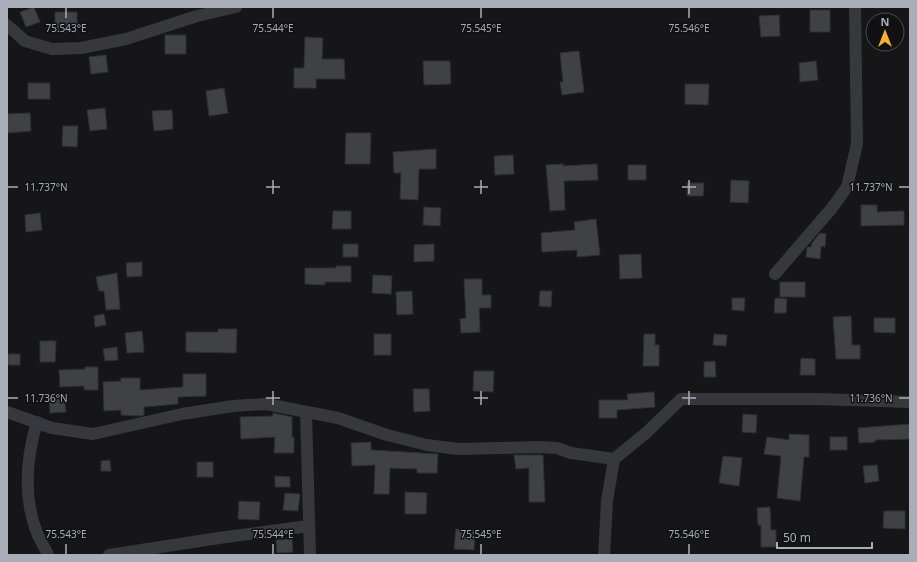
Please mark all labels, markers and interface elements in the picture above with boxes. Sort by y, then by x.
north arrow [865,12,905,52]
text: N [881,14,889,29]
text: 75.543°E [45,21,87,35]
text: 75.544°E [252,21,294,35]
text: 75.545°E [460,21,502,35]
text: 75.546°E [668,21,710,35]
text: 11.737°N [24,180,68,194]
text: 11.737°N [849,180,893,194]
text: 11.736°N [24,391,68,405]
text: 11.736°N [849,391,893,405]
scale bar [777,524,872,550]
text: 75.543°E [45,527,87,541]
text: 75.544°E [252,527,294,541]
text: 75.545°E [460,527,502,541]
text: 75.546°E [668,527,710,541]
text: 50 m [783,529,811,546]

